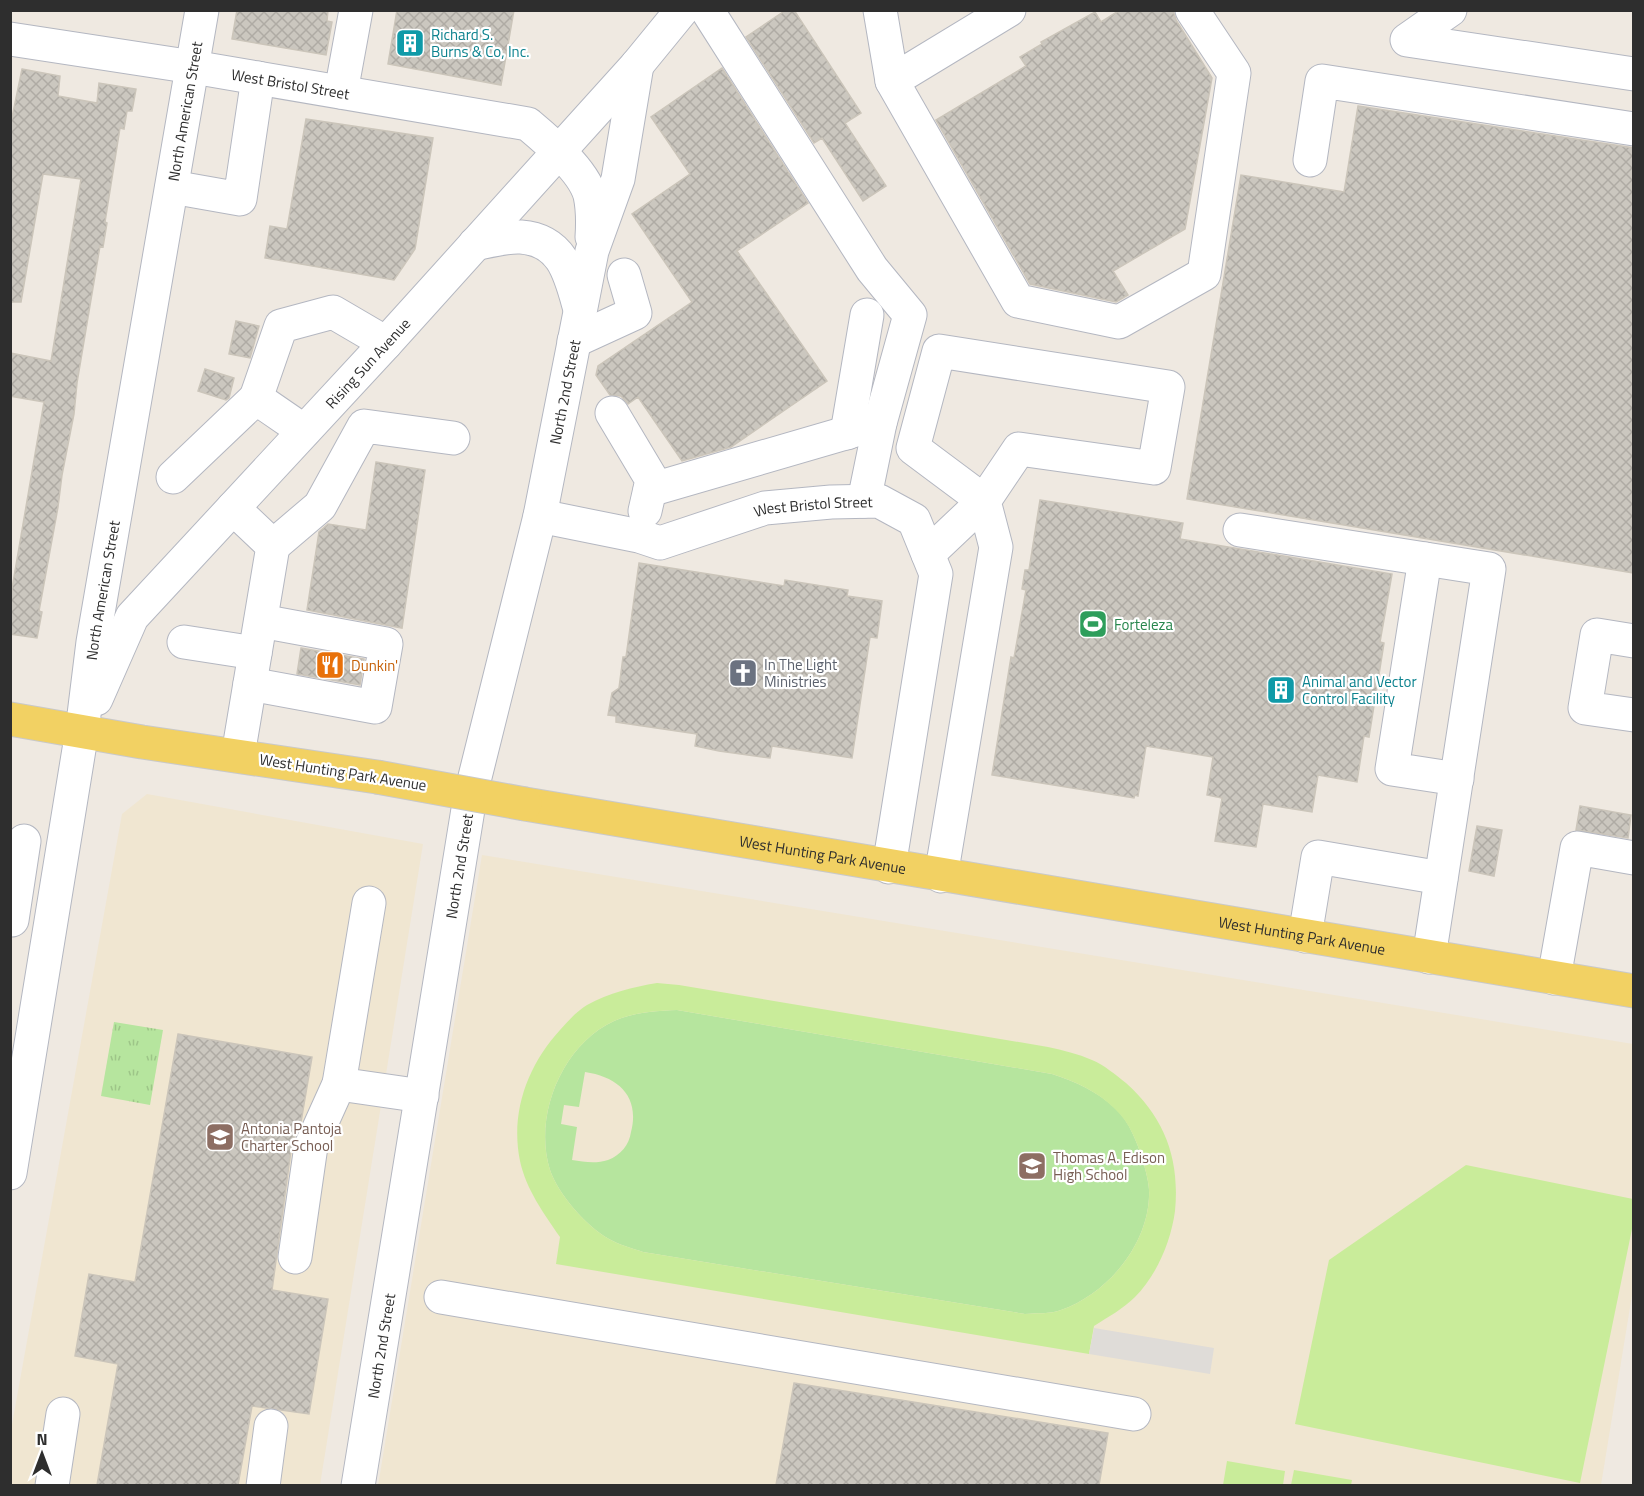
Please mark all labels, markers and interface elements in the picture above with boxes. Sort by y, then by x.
place label: Richard S. Burns & Co, Inc. [431,23,529,63]
building icon: Richard S. Burns & Co, Inc. [394,27,426,59]
street label: North American Street [161,39,208,183]
street label: West Bristol Street [230,62,352,105]
street label: Rising Sun Avenue [320,312,415,413]
street label: North 2nd Street [543,337,586,446]
street label: West Bristol Street [750,490,874,523]
street label: North American Street [79,518,125,662]
sports icon: Forteleza [1077,608,1109,640]
place label: Forteleza [1114,613,1173,636]
restaurant icon: Dunkin' [314,649,346,681]
place label: In The Light Ministries [764,653,838,693]
place label: Dunkin' [351,654,398,677]
church icon: In The Light Ministries [727,657,759,689]
place label: Animal and Vector Control Facility [1302,670,1417,710]
building icon: Animal and Vector Control Facility [1265,674,1297,706]
street label: West Hunting Park Avenue [258,747,428,797]
street label: North 2nd Street [439,811,479,920]
street label: West Hunting Park Avenue [738,829,908,880]
street label: West Hunting Park Avenue [1217,910,1387,960]
place label: Antonia Pantoja Charter School [241,1117,342,1157]
school or university icon: Antonia Pantoja Charter School [204,1121,236,1153]
place label: Thomas A. Edison High School [1053,1146,1165,1186]
school or university icon: Thomas A. Edison High School [1016,1150,1048,1182]
street label: North 2nd Street [361,1291,401,1400]
north arrow [12,1424,72,1484]
text: N [36,1427,48,1451]

